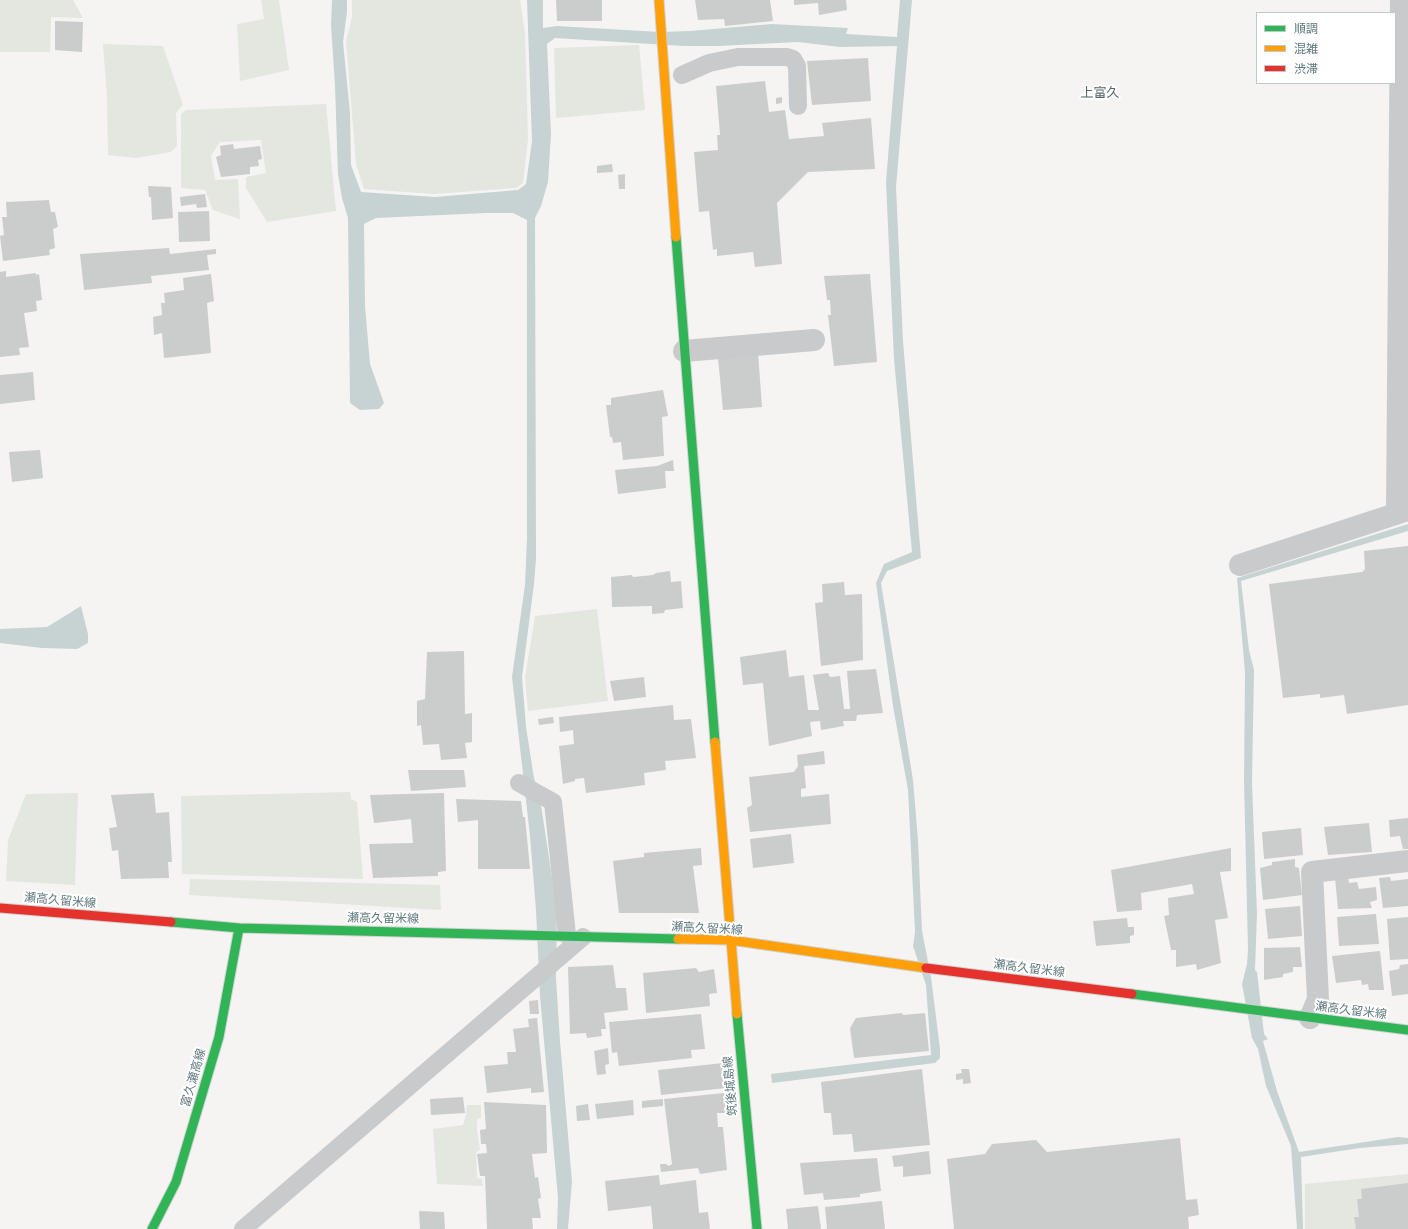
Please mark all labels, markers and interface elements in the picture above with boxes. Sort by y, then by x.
legend [1256,12,1396,84]
text: 順調 [1294,22,1318,37]
text: 混雑 [1294,42,1318,57]
text: 渋滞 [1294,62,1318,77]
district label: 上富久 [1081,86,1119,102]
street label: 瀬高久留米線 [24,891,96,911]
street label: 瀬高久留米線 [347,911,419,927]
street label: 瀬高久留米線 [671,920,743,938]
street label: 瀬高久留米線 [992,957,1066,981]
street label: 瀬高久留米線 [1314,999,1388,1023]
street label: 富久瀬高線 [179,1047,209,1109]
street label: 筑後城島線 [721,1055,741,1117]

